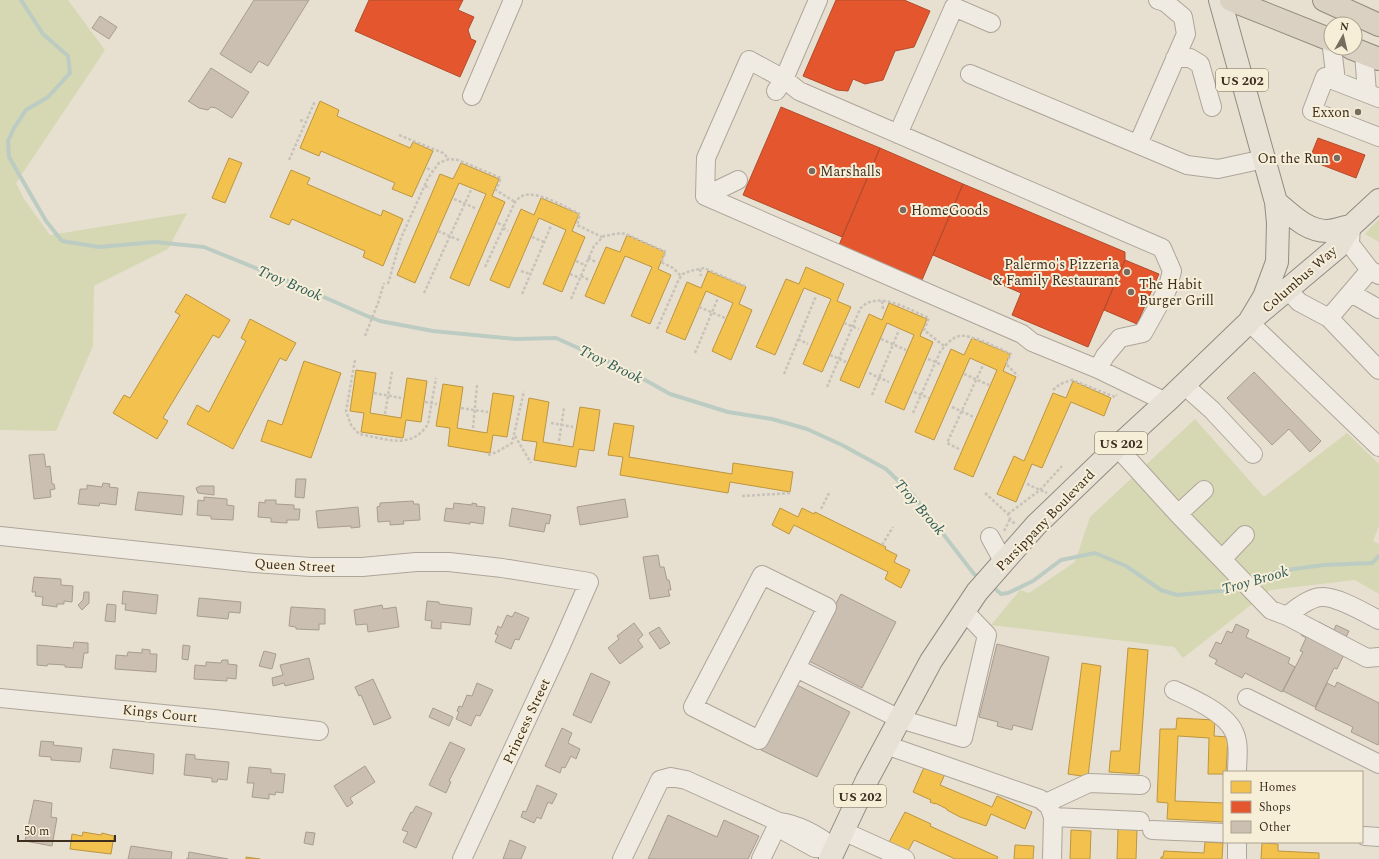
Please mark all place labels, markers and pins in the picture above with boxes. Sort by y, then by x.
place label: Exxon [1311,102,1350,123]
marker: Exxon [1353,107,1363,117]
place label: On the Run [1257,148,1329,169]
marker: On the Run [1332,153,1342,163]
place label: Marshalls [820,161,881,182]
marker: Marshalls [807,166,817,176]
place label: HomeGoods [911,200,989,221]
marker: HomeGoods [898,205,908,215]
place label: Palermo's Pizzeria & Family Restaurant [993,254,1119,291]
marker: Palermo's Pizzeria & Family Restaurant [1122,267,1132,277]
place label: The Habit Burger Grill [1139,274,1214,311]
marker: The Habit Burger Grill [1126,287,1136,297]

